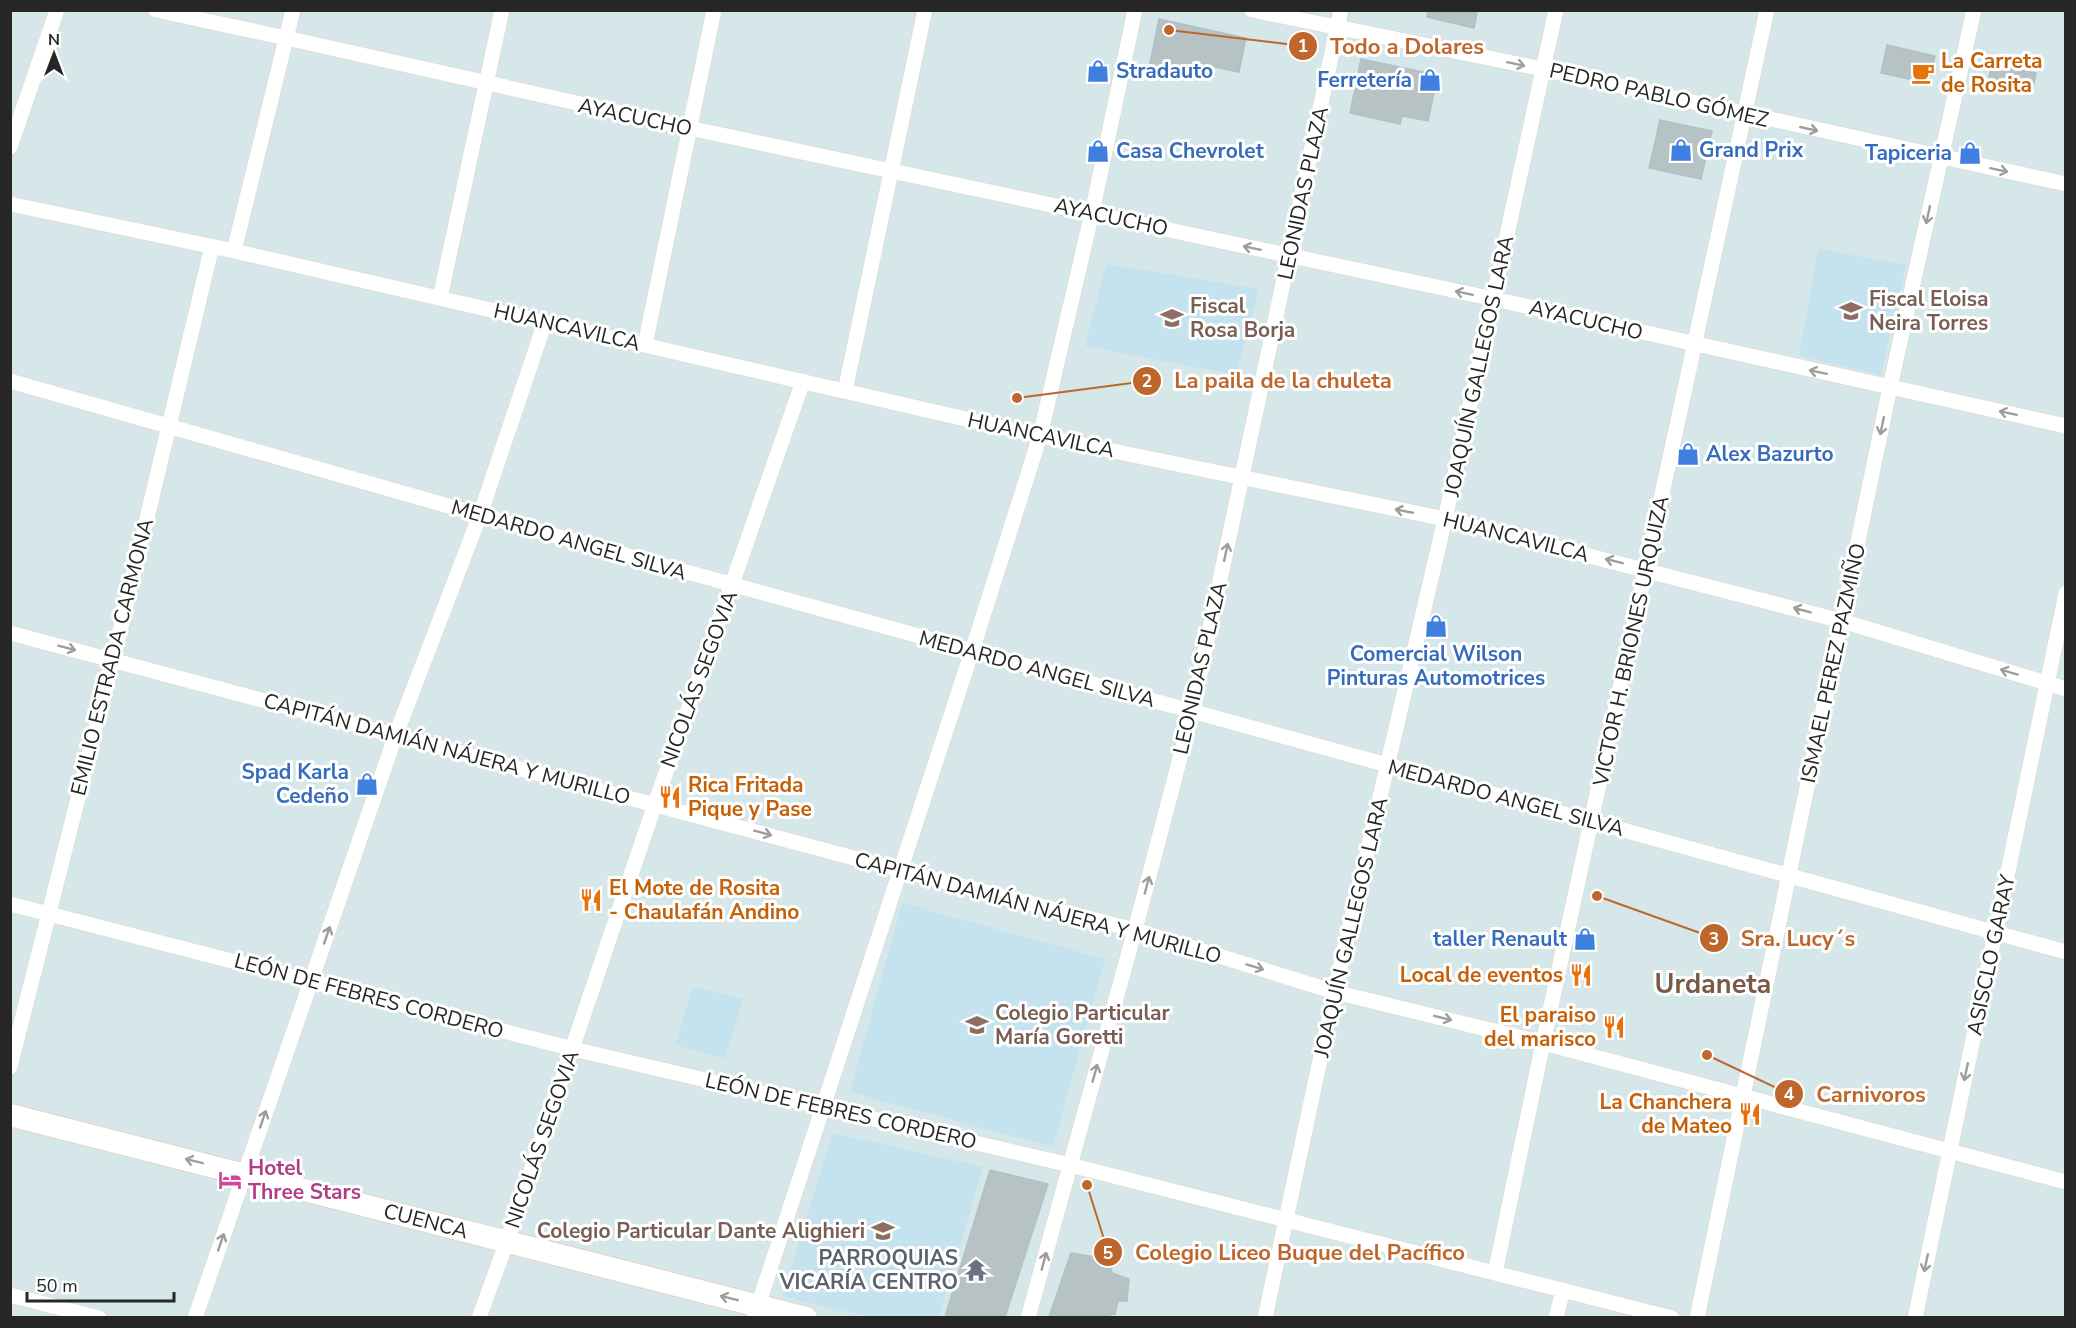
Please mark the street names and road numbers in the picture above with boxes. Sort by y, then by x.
street label: PEDRO PABLO GÓMEZ [1547,56,1771,134]
street label: AYACUCHO [575,91,695,143]
street label: LEONIDAS PLAZA [1271,104,1335,282]
street label: AYACUCHO [1051,191,1171,243]
street label: JOAQUÍN GALLEGOS LARA [1437,233,1520,500]
street label: AYACUCHO [1526,293,1646,347]
street label: HUANCAVILCA [491,297,643,357]
street label: HUANCAVILCA [965,406,1117,464]
street label: MEDARDO ANGEL SILVA [448,493,690,587]
street label: VICTOR H. BRIONES URQUIZA [1586,493,1675,790]
street label: HUANCAVILCA [1440,505,1592,569]
street label: EMILIO ESTRADA CARMONA [64,516,160,798]
street label: ISMAEL PEREZ PAZMIÑO [1794,541,1872,785]
street label: LEONIDAS PLAZA [1167,579,1233,757]
street label: NICOLÁS SEGOVIA [654,587,744,771]
street label: MEDARDO ANGEL SILVA [916,624,1158,714]
street label: CAPITÁN DAMIÁN NÁJERA Y MURILLO [260,686,634,812]
street label: MEDARDO ANGEL SILVA [1385,753,1627,843]
street label: JOAQUÍN GALLEGOS LARA [1307,794,1395,1061]
street label: CAPITÁN DAMIÁN NÁJERA Y MURILLO [851,845,1225,971]
street label: ASISCLO GARAY [1960,872,2022,1038]
street label: LEÓN DE FEBRES CORDERO [231,947,507,1045]
street label: NICOLÁS SEGOVIA [498,1046,586,1232]
street label: LEÓN DE FEBRES CORDERO [702,1066,980,1156]
street label: CUENCA [380,1197,471,1245]

